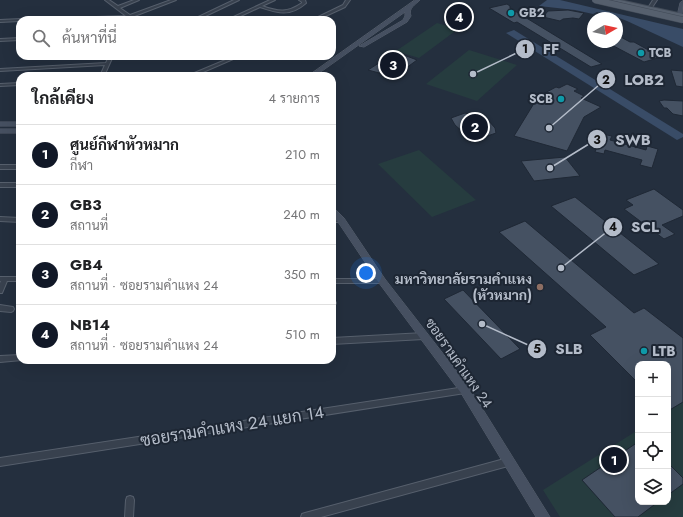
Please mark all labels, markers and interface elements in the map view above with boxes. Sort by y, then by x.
pin: 4 [446,2,472,32]
place label: GB2 [519,4,545,22]
marker: GB2 [506,8,516,18]
north arrow [587,12,623,48]
search box [16,16,336,60]
icon: search [30,27,52,49]
text: ค้นหาที่นี่ [62,27,117,49]
callout: FF [515,35,567,62]
text: FF [543,38,559,60]
text: 1 [522,40,528,58]
place label: TCB [649,44,672,62]
marker: TCB [636,48,646,58]
pin: 3 [380,50,406,80]
callout: LOB2 [596,66,671,93]
text: LOB2 [624,69,664,91]
text: 2 [602,71,610,89]
text: ใกล้เคียง [32,86,94,110]
text: 4 รายการ [268,89,320,108]
place label: SCB [529,90,553,108]
marker: SCB [556,94,566,104]
pin: 2 [462,112,488,142]
callout: SWB [587,126,659,153]
text: SWB [615,129,651,151]
text: 3 [593,131,601,149]
text: ศูนย์กีฬาหัวหมาก [70,134,179,156]
text: 1 [42,145,48,164]
text: 210 m [285,145,320,164]
text: กีฬา [70,156,93,175]
text: GB3 [70,194,102,216]
text: 2 [41,205,49,224]
text: 240 m [283,205,320,224]
callout: SCL [603,213,667,240]
text: สถานที่ [70,216,108,235]
text: SCL [631,216,659,238]
text: 4 [609,218,617,236]
text: GB4 [70,254,103,276]
your location [356,263,376,283]
text: 3 [41,265,49,284]
text: 350 m [284,265,320,284]
place label: มหาวิทยาลัยรามคำแหง (หัวหมาก) [395,269,532,305]
text: สถานที่ · ซอยรามคำแหง 24 [70,276,218,295]
marker: มหาวิทยาลัยรามคำแหง (หัวหมาก) [535,282,545,292]
text: NB14 [70,314,110,336]
street label: ซอยรามคำแหง 24 [420,314,498,412]
text: 4 [40,325,50,344]
text: 510 m [285,325,320,344]
callout: SLB [527,335,590,362]
text: สถานที่ · ซอยรามคำแหง 24 [70,336,218,355]
text: SLB [555,338,583,360]
text: 5 [533,340,541,358]
place label: LTB [652,341,676,361]
marker: LTB [639,346,649,356]
map controls [635,361,671,505]
button: + [635,361,671,397]
button: − [635,397,671,433]
street label: ซอยรามคำแหง 24 แยก 14 [138,400,326,452]
button: locate [635,433,671,469]
pin: 1 [601,445,627,475]
button: layers [635,469,671,505]

